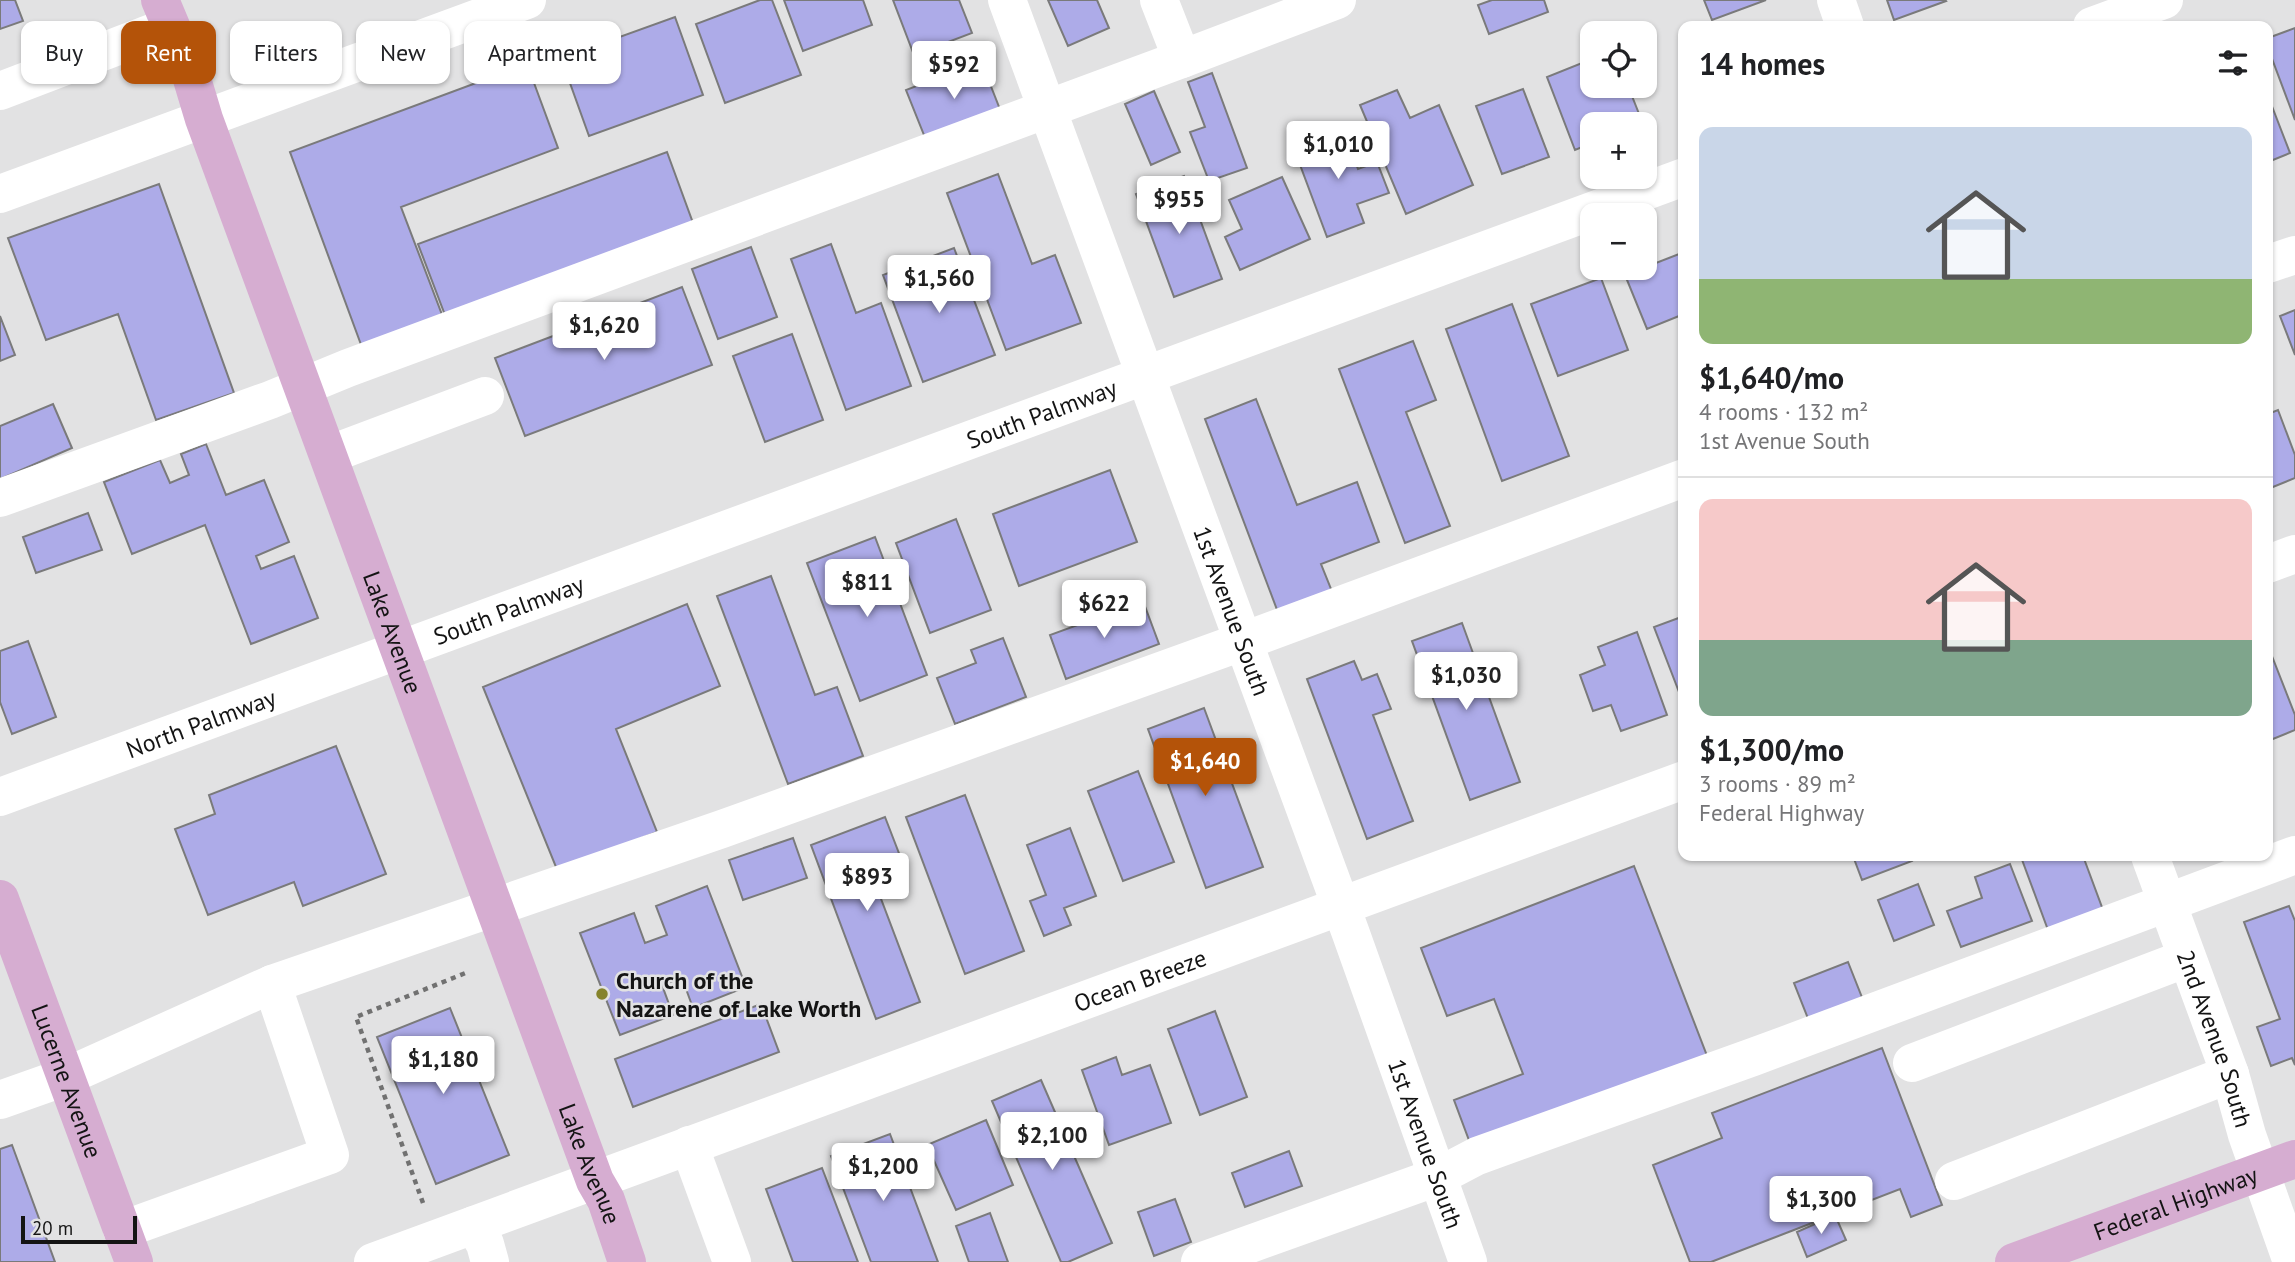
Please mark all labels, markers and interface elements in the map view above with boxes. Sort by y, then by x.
chip: Buy [21,21,107,84]
chip: Rent [121,21,216,84]
chip: Filters [230,21,342,84]
chip: New [356,21,450,84]
chip: Apartment [464,21,621,84]
map controls [1580,21,1657,280]
button: locate [1580,21,1657,98]
pin: $592 [913,42,995,101]
text: 14 homes [1699,44,1825,83]
icon: filters [2214,44,2252,82]
text: $592 [928,49,980,78]
button: + [1580,112,1657,189]
pin: $1,010 [1281,122,1395,181]
text: $1,010 [1302,129,1374,158]
icon: home [1913,172,2039,298]
pin: $955 [1138,176,1220,236]
text: $955 [1153,184,1205,213]
button: − [1580,203,1657,280]
pin: $1,560 [882,256,996,315]
text: $1,560 [903,263,975,292]
pin: $1,620 [547,302,661,362]
text: $1,620 [568,310,640,339]
text: $1,640/mo [1699,358,1844,397]
street label: South Palmway [962,372,1121,455]
text: 4 rooms · 132 m² [1699,397,1868,426]
text: 1st Avenue South [1699,426,1870,455]
street label: 1st Avenue South [1187,522,1277,700]
icon: home [1913,544,2039,670]
pin: $811 [826,560,908,619]
street label: Lake Avenue [356,567,430,698]
text: $811 [841,567,893,596]
street label: South Palmway [429,568,588,652]
pin: $622 [1063,580,1145,640]
text: $622 [1078,588,1130,617]
pin: $1,030 [1409,652,1523,712]
text: $1,030 [1430,660,1502,689]
street label: North Palmway [122,681,280,765]
text: $1,300/mo [1699,730,1844,769]
pin: $1,640 [1148,738,1262,798]
text: $1,640 [1169,746,1241,775]
text: 3 rooms · 89 m² [1699,769,1856,798]
text: Federal Highway [1699,798,1864,827]
pin: $893 [826,853,908,913]
text: $893 [841,861,893,890]
street label: Ocean Breeze [1069,942,1210,1019]
street label: 2nd Avenue South [2170,945,2260,1131]
place label: Church of the Nazarene of Lake Worth [616,965,861,1024]
marker: Church of the Nazarene of Lake Worth [594,986,610,1002]
street label: Lucerne Avenue [25,1000,110,1162]
pin: $1,180 [386,1036,500,1096]
text: $1,180 [407,1044,479,1073]
street label: 1st Avenue South [1381,1055,1470,1233]
street label: Lake Avenue [552,1099,628,1228]
pin: $2,100 [995,1112,1109,1172]
text: $2,100 [1016,1120,1088,1149]
pin: $1,200 [826,1144,940,1203]
text: $1,200 [847,1151,919,1180]
street label: Federal Highway [2089,1159,2262,1247]
pin: $1,300 [1764,1176,1878,1236]
text: $1,300 [1785,1184,1857,1213]
scale bar [21,1213,136,1245]
text: 20 m [32,1216,73,1240]

